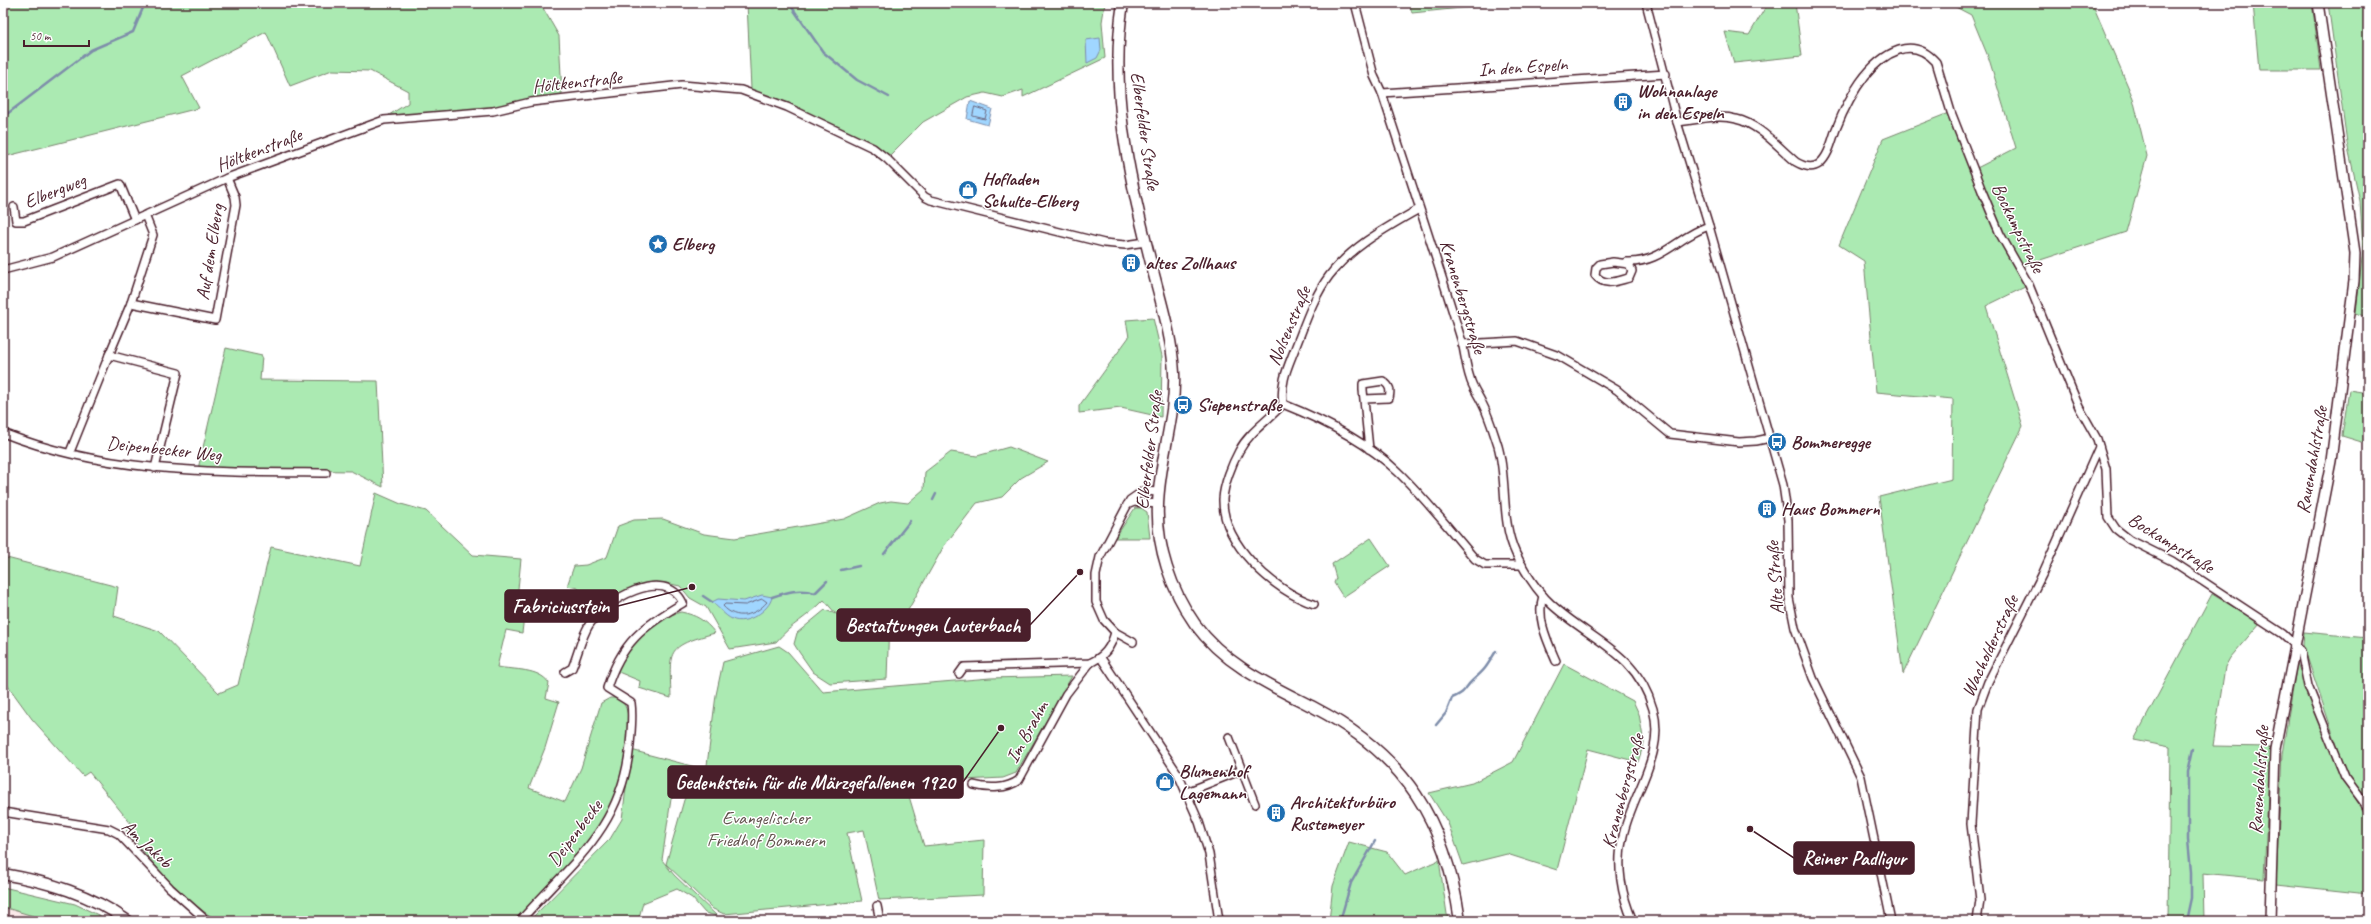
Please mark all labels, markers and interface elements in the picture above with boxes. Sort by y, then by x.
scale bar [24,22,89,48]
text: 50 m [30,28,52,44]
street label: In den Espeln [1478,52,1569,82]
street label: Höltkenstraße [531,65,625,99]
street label: Elberfelder Straße [1125,70,1165,193]
place label: Wohnanlage in den Espeln [1637,79,1725,125]
building icon: Wohnanlage in den Espeln [1612,91,1634,113]
street label: Höltkenstraße [213,122,307,177]
street label: Elbergweg [21,167,90,214]
place label: Hofladen Schulte-Elberg [982,167,1080,213]
shop icon: Hofladen Schulte-Elberg [957,179,979,201]
street label: Bockampstraße [1986,179,2051,278]
street label: Auf dem Elberg [191,201,230,302]
place label: Elberg [672,232,716,256]
place icon: Elberg [647,233,669,255]
street label: Kranenbergstraße [1434,237,1492,358]
place label: altes Zollhaus [1145,251,1238,275]
building icon: altes Zollhaus [1120,252,1142,274]
street label: Nolsenstraße [1262,281,1317,369]
street label: Elberfelder Straße [1130,388,1168,510]
place label: Siepenstraße [1197,393,1283,417]
bus stop icon: Siepenstraße [1172,394,1194,416]
street label: Rauendahlstraße [2291,403,2334,516]
place label: Bommeregge [1791,430,1872,454]
street label: Deipenbecker Weg [105,431,224,467]
bus stop icon: Bommeregge [1766,431,1788,453]
place label: Haus Bommern [1781,497,1880,521]
building icon: Haus Bommern [1756,498,1778,520]
street label: Bockampstraße [2124,507,2220,580]
street label: Alte Straße [1760,539,1790,616]
callout: Fabriciusstein [505,590,618,622]
street label: Wacholderstraße [1956,590,2025,701]
text: Fabriciusstein [513,594,610,619]
callout: Bestattungen Lauterbach [837,609,1030,641]
text: Bestattungen Lauterbach [846,613,1021,638]
street label: Im Brahm [1000,695,1055,767]
street label: Rauendahlstraße [2243,723,2275,835]
street label: Kranenbergstraße [1596,729,1650,851]
place label: Blumenhof Lagemann [1179,759,1252,805]
callout: Gedenkstein für die Märzgefallenen 1920 [668,766,963,798]
text: Gedenkstein für die Märzgefallenen 1920 [675,770,957,795]
shop icon: Blumenhof Lagemann [1154,771,1176,793]
place label: Architekturbüro Rustemeyer [1290,790,1396,836]
street label: Deipenbecke [542,794,609,871]
building icon: Architekturbüro Rustemeyer [1265,802,1287,824]
park label: Evangelischer Friedhof Bommern [707,806,826,852]
street label: Am Jakob [117,815,179,875]
callout: Reiner Padligur [1794,842,1914,874]
text: Reiner Padligur [1802,846,1909,871]

